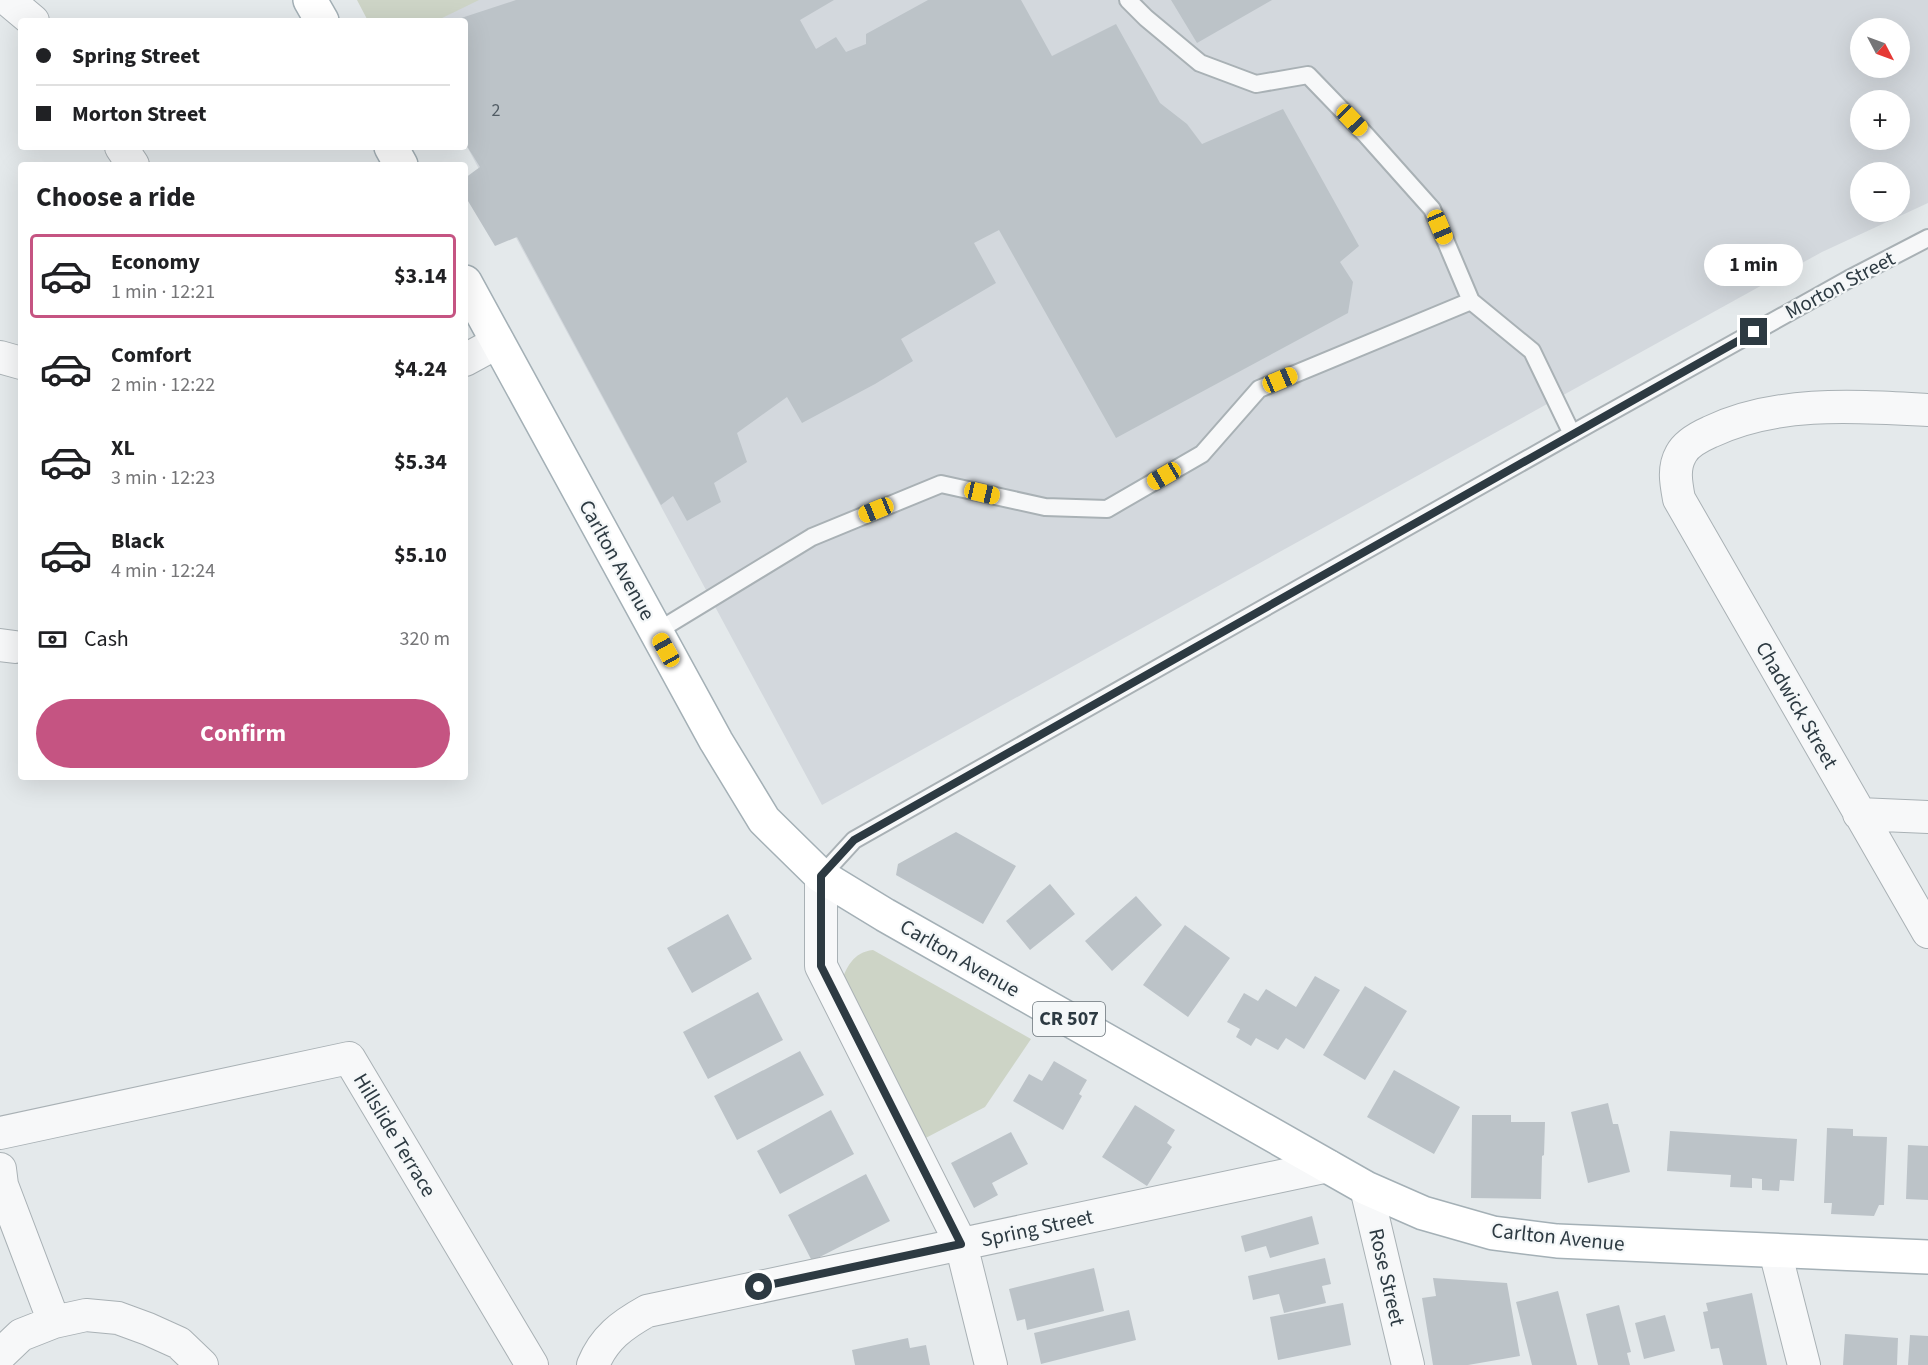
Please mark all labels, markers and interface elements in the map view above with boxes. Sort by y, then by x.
north arrow [1850,18,1910,78]
map controls [1850,18,1910,222]
text: Spring Street [72,40,200,72]
button: + [1850,90,1910,150]
text: Morton Street [72,98,207,130]
house number: 2 [492,98,501,123]
car [1333,101,1371,139]
button: − [1850,162,1910,222]
text: Choose a ride [36,178,196,217]
car [1425,207,1455,247]
street label: Morton Street [1780,243,1900,327]
callout: 1 min [1704,245,1804,287]
text: Economy [111,246,200,278]
icon: car [39,249,93,303]
text: 1 min [1729,251,1778,279]
text: $3.14 [394,260,447,292]
text: 1 min · 12:21 [111,278,215,306]
route end [1740,318,1767,345]
text: Comfort [111,339,192,371]
icon: car [39,342,93,396]
text: $4.24 [394,353,447,385]
car [1260,365,1300,395]
text: 2 min · 12:22 [111,371,215,399]
text: XL [111,432,135,464]
icon: car [39,435,93,489]
text: $5.34 [394,446,447,478]
car [1144,459,1184,493]
text: 3 min · 12:23 [111,464,215,492]
car [962,480,1002,506]
street label: Carlton Avenue [571,494,663,626]
car [856,495,896,525]
text: Black [111,525,165,557]
icon: car [39,528,93,582]
text: $5.10 [394,539,447,571]
text: 4 min · 12:24 [111,557,215,585]
icon: cash [36,623,69,656]
text: Cash [84,623,129,655]
text: 320 m [400,625,450,653]
car [649,630,683,670]
street label: Chadwick Street [1748,636,1846,774]
button: Confirm [36,699,450,768]
street label: Carlton Avenue [895,912,1025,1004]
road number: CR 507 [1033,1002,1105,1036]
street label: Hillslide Terrace [346,1067,444,1203]
street label: Spring Street [978,1201,1096,1255]
street label: Carlton Avenue [1490,1215,1626,1259]
street label: Rose Street [1361,1225,1413,1329]
route start [745,1273,772,1300]

